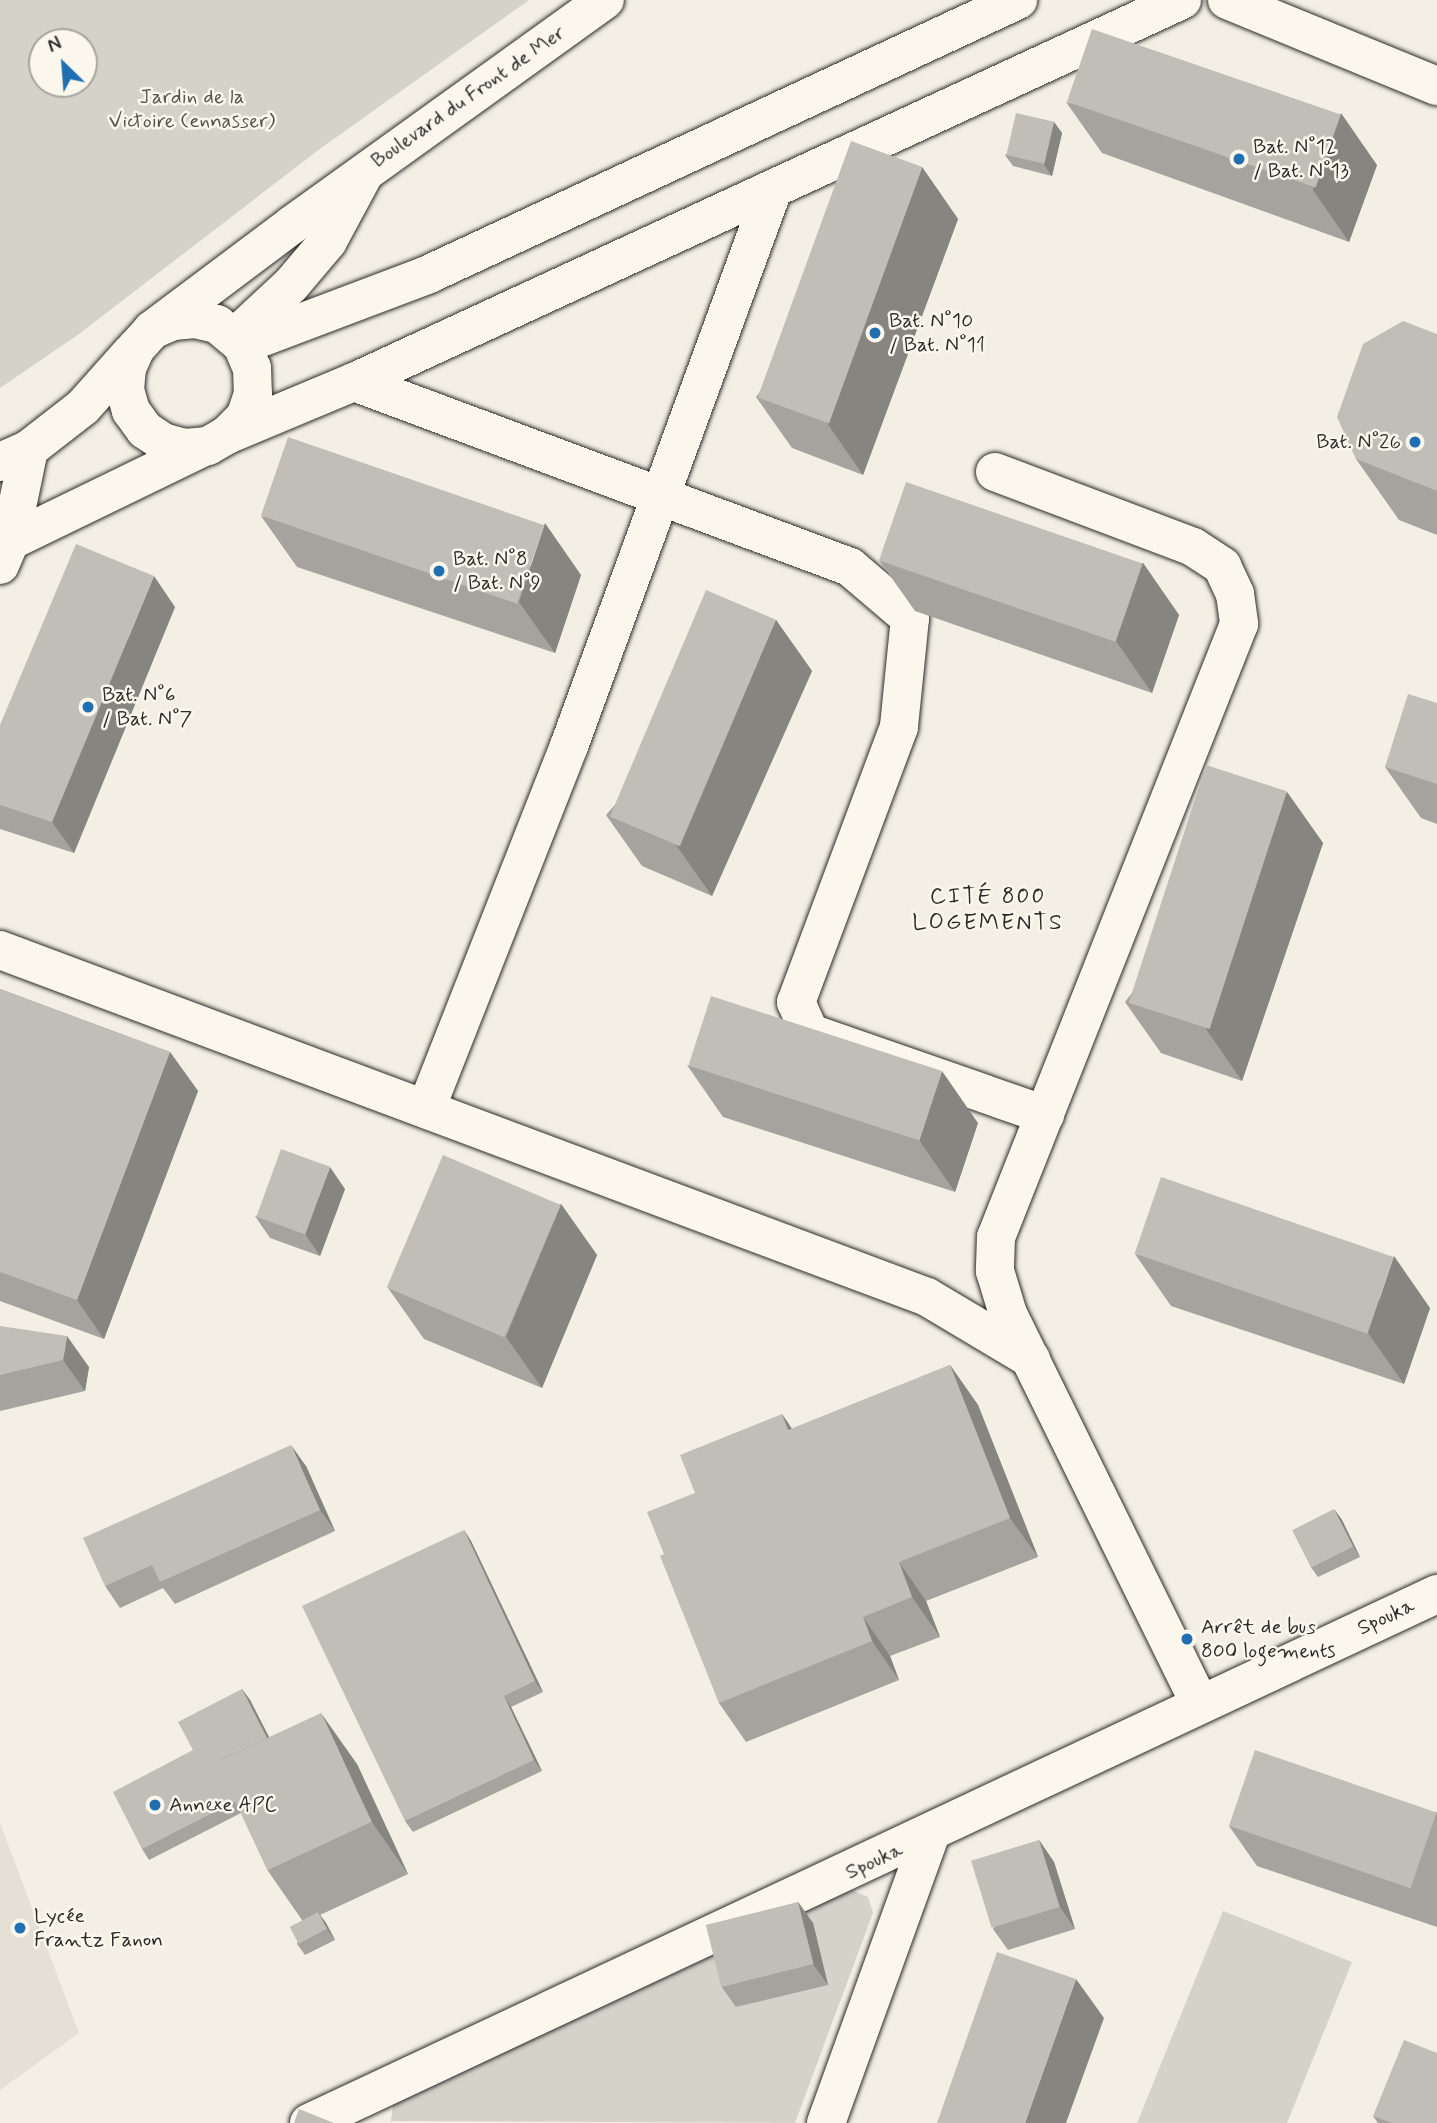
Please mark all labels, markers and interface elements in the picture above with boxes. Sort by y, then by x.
street label: Boulevard du Front de Mer [367,21,569,173]
north arrow [28,28,98,98]
text: N [44,31,66,59]
park label: Jardin de la Victoire (ennasser) [109,84,275,134]
place label: Bat. N°12 / Bat. N°13 [1253,134,1349,184]
marker: Bat. N°12 / Bat. N°13 [1231,151,1247,167]
place label: Bat. N°10 / Bat. N°11 [889,308,985,358]
marker: Bat. N°10 / Bat. N°11 [867,325,883,341]
place label: Bat. N°26 [1316,429,1401,455]
marker: Bat. N°26 [1407,434,1423,450]
place label: Bat. N°8 / Bat. N°9 [453,546,541,596]
marker: Bat. N°8 / Bat. N°9 [431,563,447,579]
place label: Bat. N°6 / Bat. N°7 [102,682,192,732]
marker: Bat. N°6 / Bat. N°7 [80,699,96,715]
district label: CITÉ 800 LOGEMENTS [912,883,1064,937]
street label: Spouka [1353,1593,1419,1641]
place label: Arrêt de bus 800 logements [1201,1614,1336,1664]
marker: Arrêt de bus 800 logements [1179,1631,1195,1647]
place label: Annexe APC [169,1792,277,1818]
marker: Annexe APC [147,1797,163,1813]
street label: Spouka [841,1837,907,1885]
place label: Lycée Frantz Fanon [34,1903,167,1953]
marker: Lycée Frantz Fanon [12,1920,28,1936]

